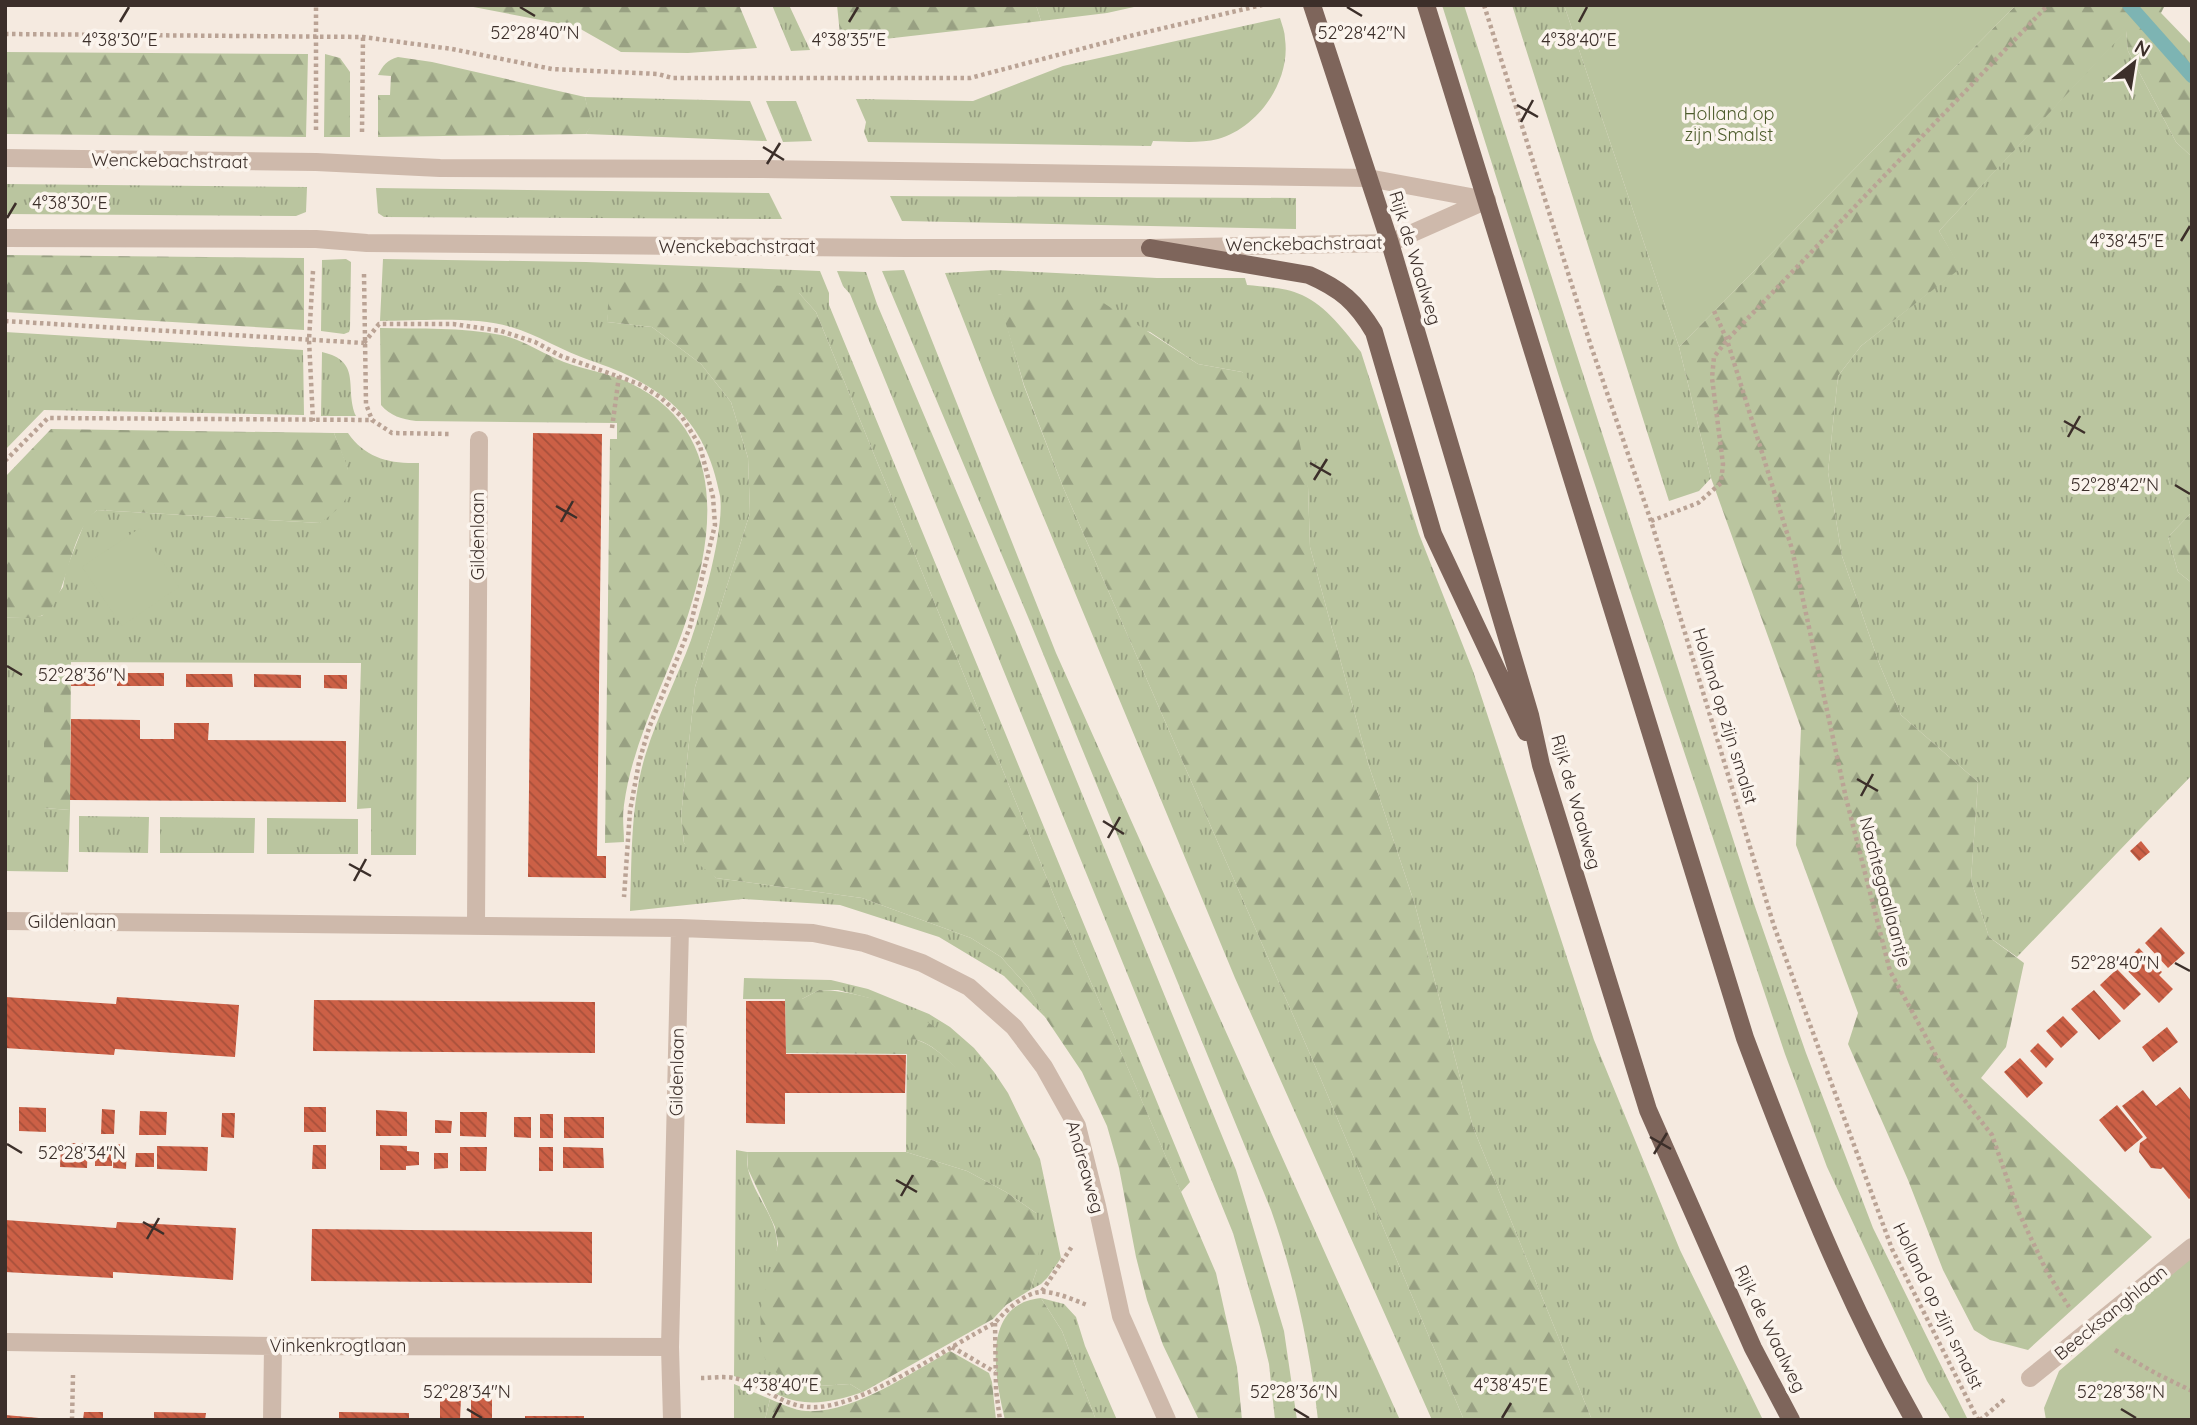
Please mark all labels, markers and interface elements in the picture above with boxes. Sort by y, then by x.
text: 52°28'40"N [490,21,580,44]
text: 52°28'42"N [1318,21,1406,44]
text: 4°38'30"E [82,28,158,51]
text: 4°38'35"E [812,28,886,51]
text: 4°38'40"E [1541,28,1617,51]
north arrow [2099,28,2169,98]
text: N [2130,34,2155,62]
park label: Holland op zijn Smalst [1683,102,1775,146]
street label: Wenckebachstraat [91,148,249,173]
street label: Rijk de Waalweg [1384,188,1447,328]
text: 4°38'30"E [32,191,108,214]
text: 4°38'45"E [2090,229,2164,252]
street label: Wenckebachstraat [1225,231,1383,256]
street label: Wenckebachstraat [658,235,816,258]
text: 52°28'42"N [2071,473,2159,496]
street label: Gildenlaan [466,492,489,580]
street label: Holland op zijn smalst [1688,625,1763,807]
text: 52°28'36"N [38,663,126,686]
street label: Rijk de Waalweg [1546,732,1607,872]
street label: Nachtegaallaantje [1854,814,1917,970]
street label: Gildenlaan [28,910,116,933]
text: 52°28'40"N [2070,951,2160,974]
street label: Gildenlaan [664,1028,689,1116]
street label: Andreaweg [1061,1118,1110,1216]
text: 52°28'34"N [38,1141,126,1164]
street label: Holland op zijn smalst [1888,1218,1989,1393]
street label: Beecksanghlaan [2050,1260,2172,1365]
street label: Rijk de Waalweg [1730,1261,1811,1396]
street label: Vinkenkrogtlaan [270,1334,406,1357]
text: 4°38'40"E [743,1373,819,1396]
text: 4°38'45"E [1474,1373,1548,1396]
text: 52°28'34"N [423,1380,511,1403]
text: 52°28'36"N [1250,1380,1338,1403]
text: 52°28'38"N [2077,1380,2165,1403]

